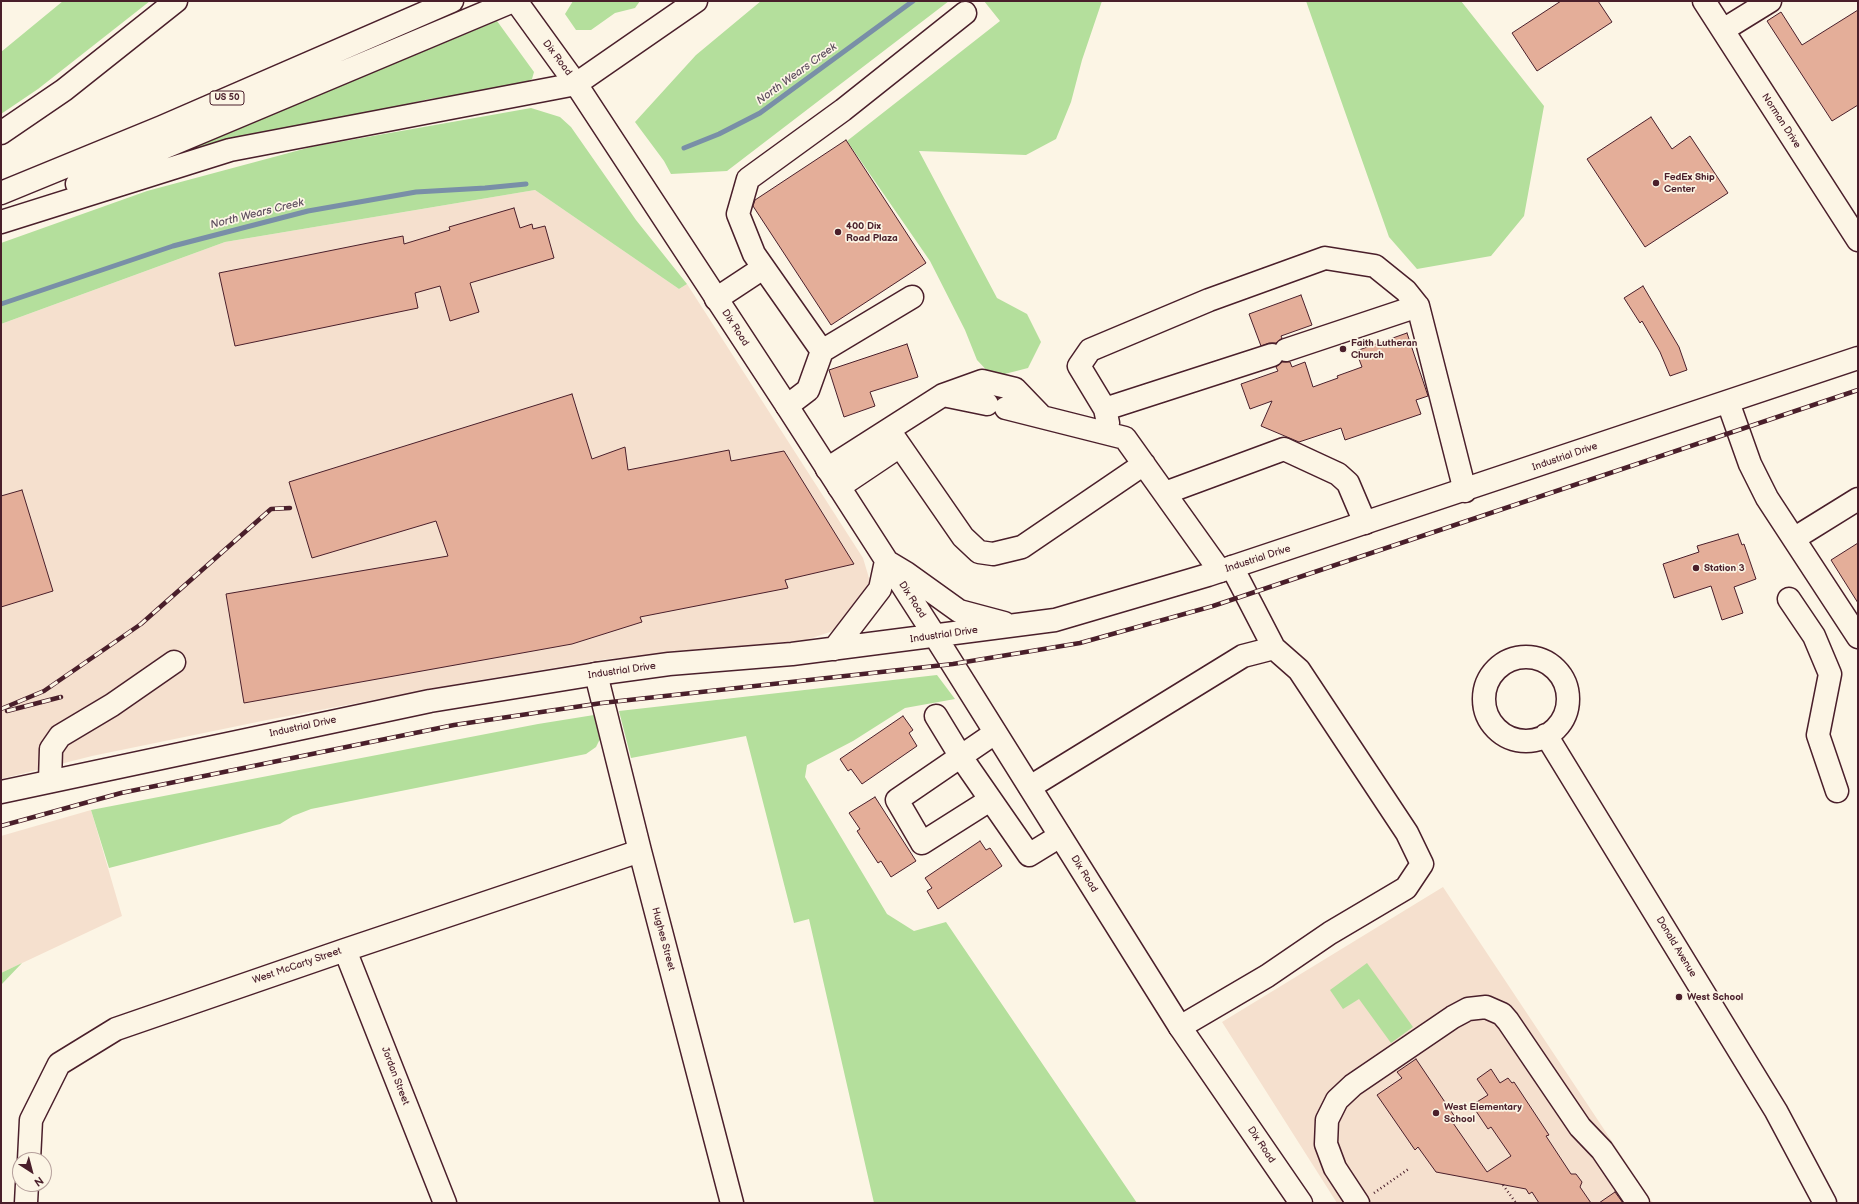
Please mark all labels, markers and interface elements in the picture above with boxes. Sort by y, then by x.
street label: Dix Road [540,38,574,78]
water label: North Wears Creek [754,40,840,108]
road number: US 50 [210,91,244,105]
street label: Norman Drive [1759,91,1803,151]
place label: FedEx Ship Center [1664,171,1715,194]
marker: FedEx Ship Center [1651,178,1661,188]
water label: North Wears Creek [209,196,305,232]
place label: 400 Dix Road Plaza [846,220,898,244]
marker: 400 Dix Road Plaza [833,227,843,237]
street label: Dix Road [719,307,751,349]
place label: Faith Lutheran Church [1351,337,1417,360]
marker: Faith Lutheran Church [1338,344,1348,354]
street label: Industrial Drive [1531,440,1599,474]
street label: Industrial Drive [1224,543,1292,575]
place label: Station 3 [1704,562,1745,574]
marker: Station 3 [1691,563,1701,573]
street label: Dix Road [896,579,928,621]
street label: Industrial Drive [909,624,979,646]
street label: Industrial Drive [587,660,657,682]
street label: Industrial Drive [268,714,338,740]
street label: Dix Road [1068,853,1100,895]
street label: Hughes Street [649,906,677,972]
street label: Donald Avenue [1653,915,1699,979]
street label: West McCarty Street [251,945,343,987]
place label: West School [1687,991,1743,1003]
marker: West School [1674,992,1684,1002]
street label: Jordan Street [378,1045,412,1107]
place label: West Elementary School [1444,1101,1522,1124]
marker: West Elementary School [1431,1108,1441,1118]
street label: Dix Road [1245,1125,1277,1165]
north arrow [12,1152,52,1192]
text: N [32,1174,46,1189]

